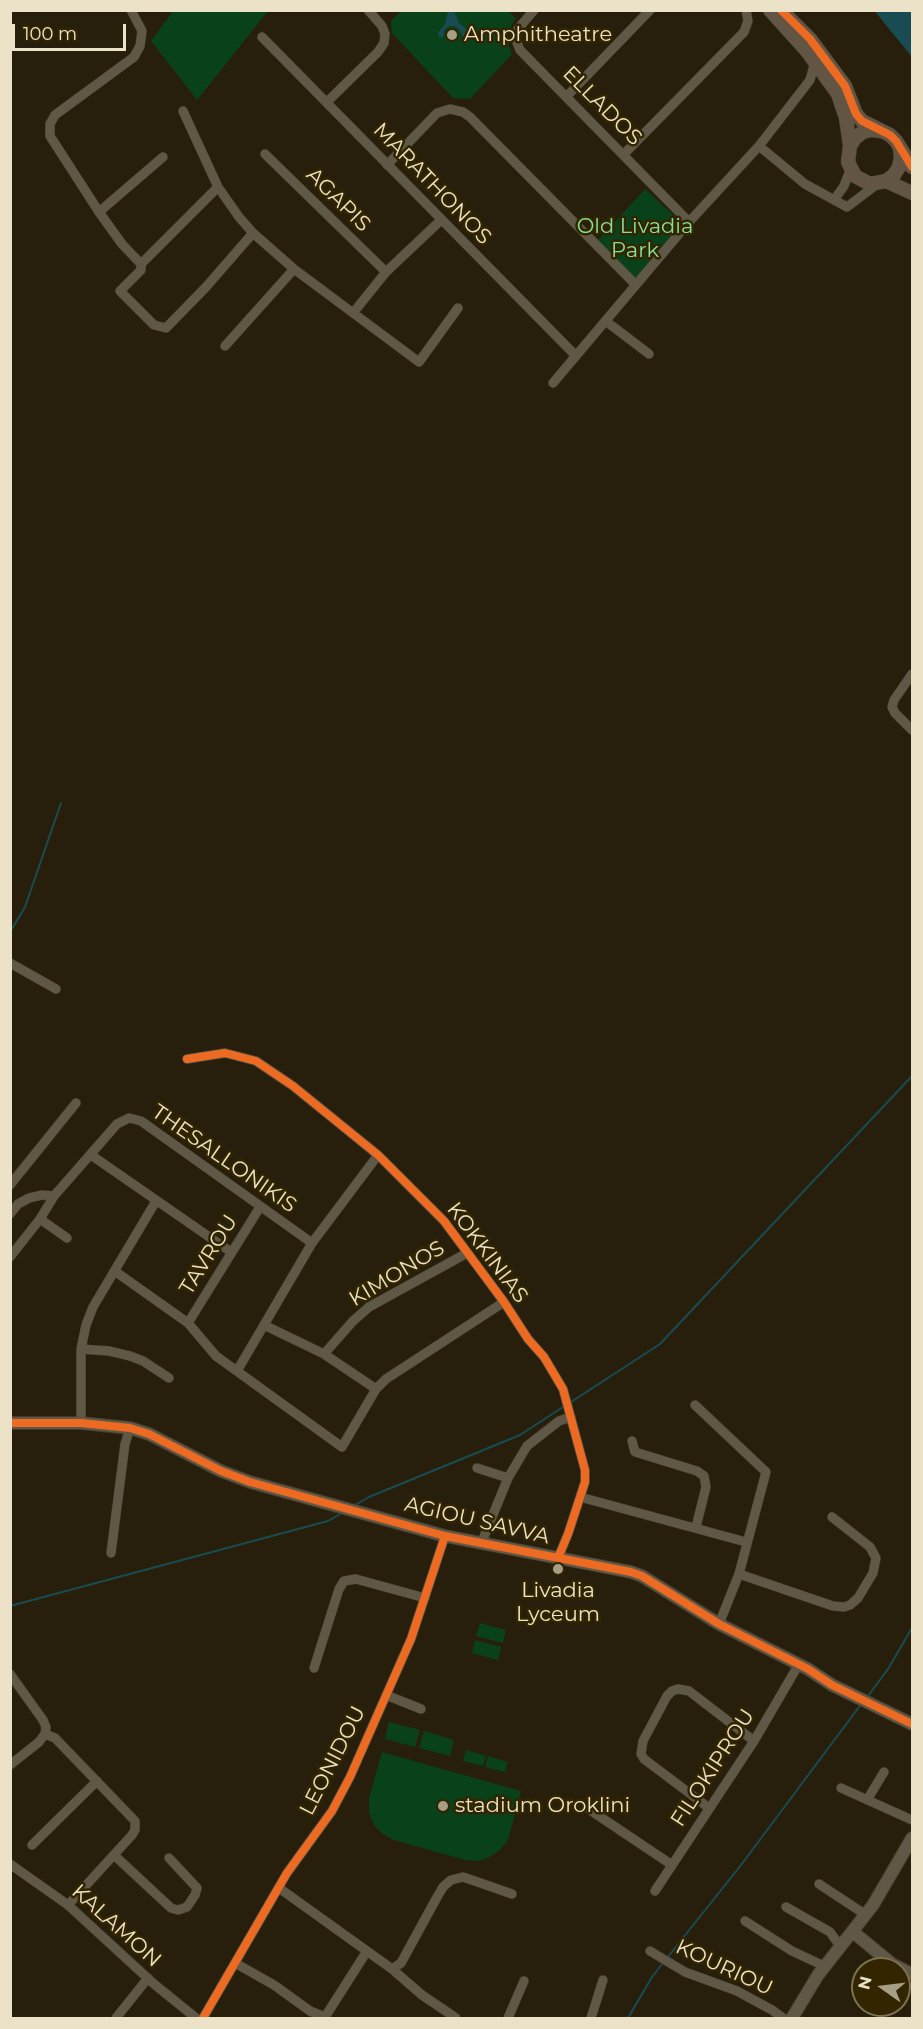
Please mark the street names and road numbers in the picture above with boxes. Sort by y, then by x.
street label: ELLADOS [557,61,647,151]
street label: MARATHONOS [368,118,496,250]
street label: AGAPIS [301,163,375,237]
street label: THESALLONIKIS [147,1100,301,1218]
street label: KOKKINIAS [441,1198,533,1308]
street label: TAVROU [175,1210,243,1300]
street label: KIMONOS [345,1236,449,1312]
street label: AGIOU SAVVA [402,1492,552,1550]
street label: LEONIDOU [295,1702,371,1820]
street label: FILOKIPROU [666,1705,760,1831]
street label: KALAMON [66,1879,166,1973]
street label: KOURIOU [671,1935,777,2001]

